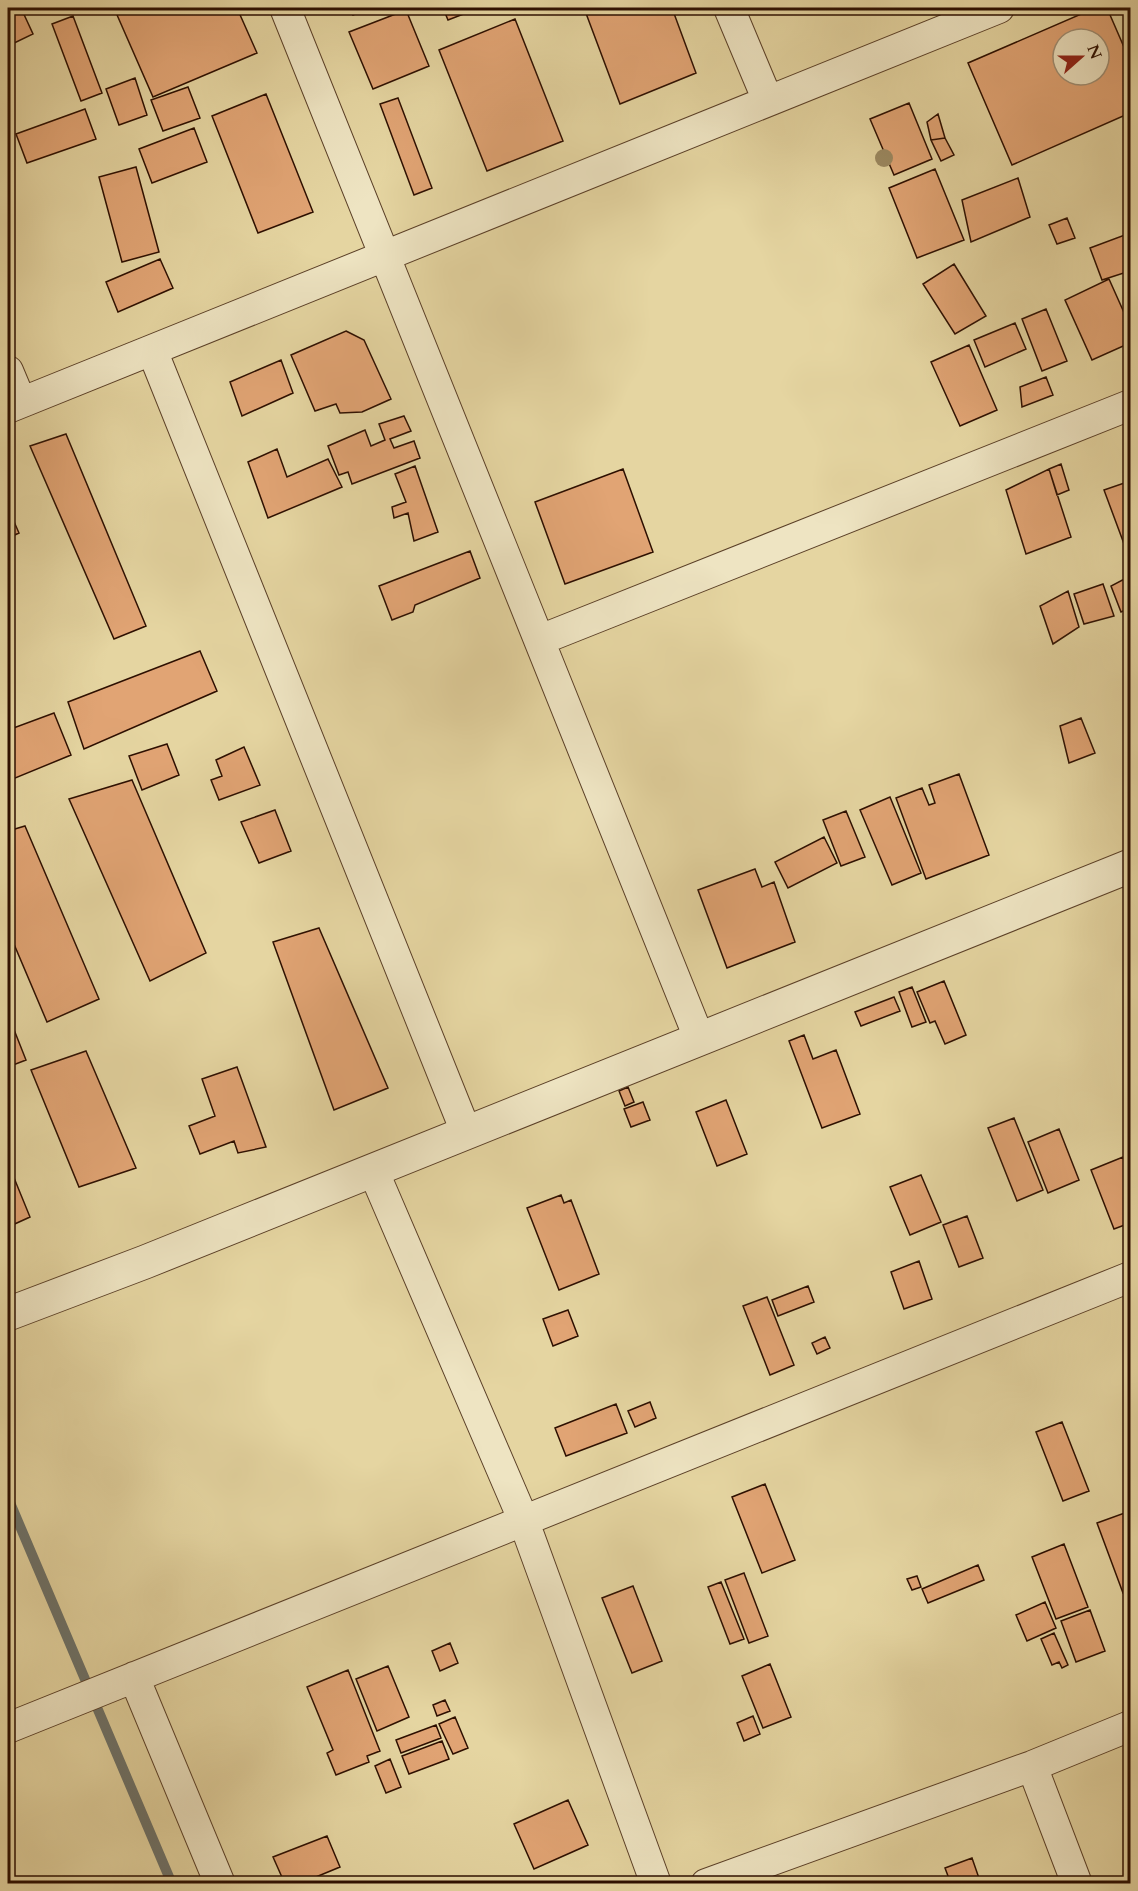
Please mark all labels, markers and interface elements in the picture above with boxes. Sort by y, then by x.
north arrow [1051,27,1111,87]
text: N [1081,42,1107,63]

